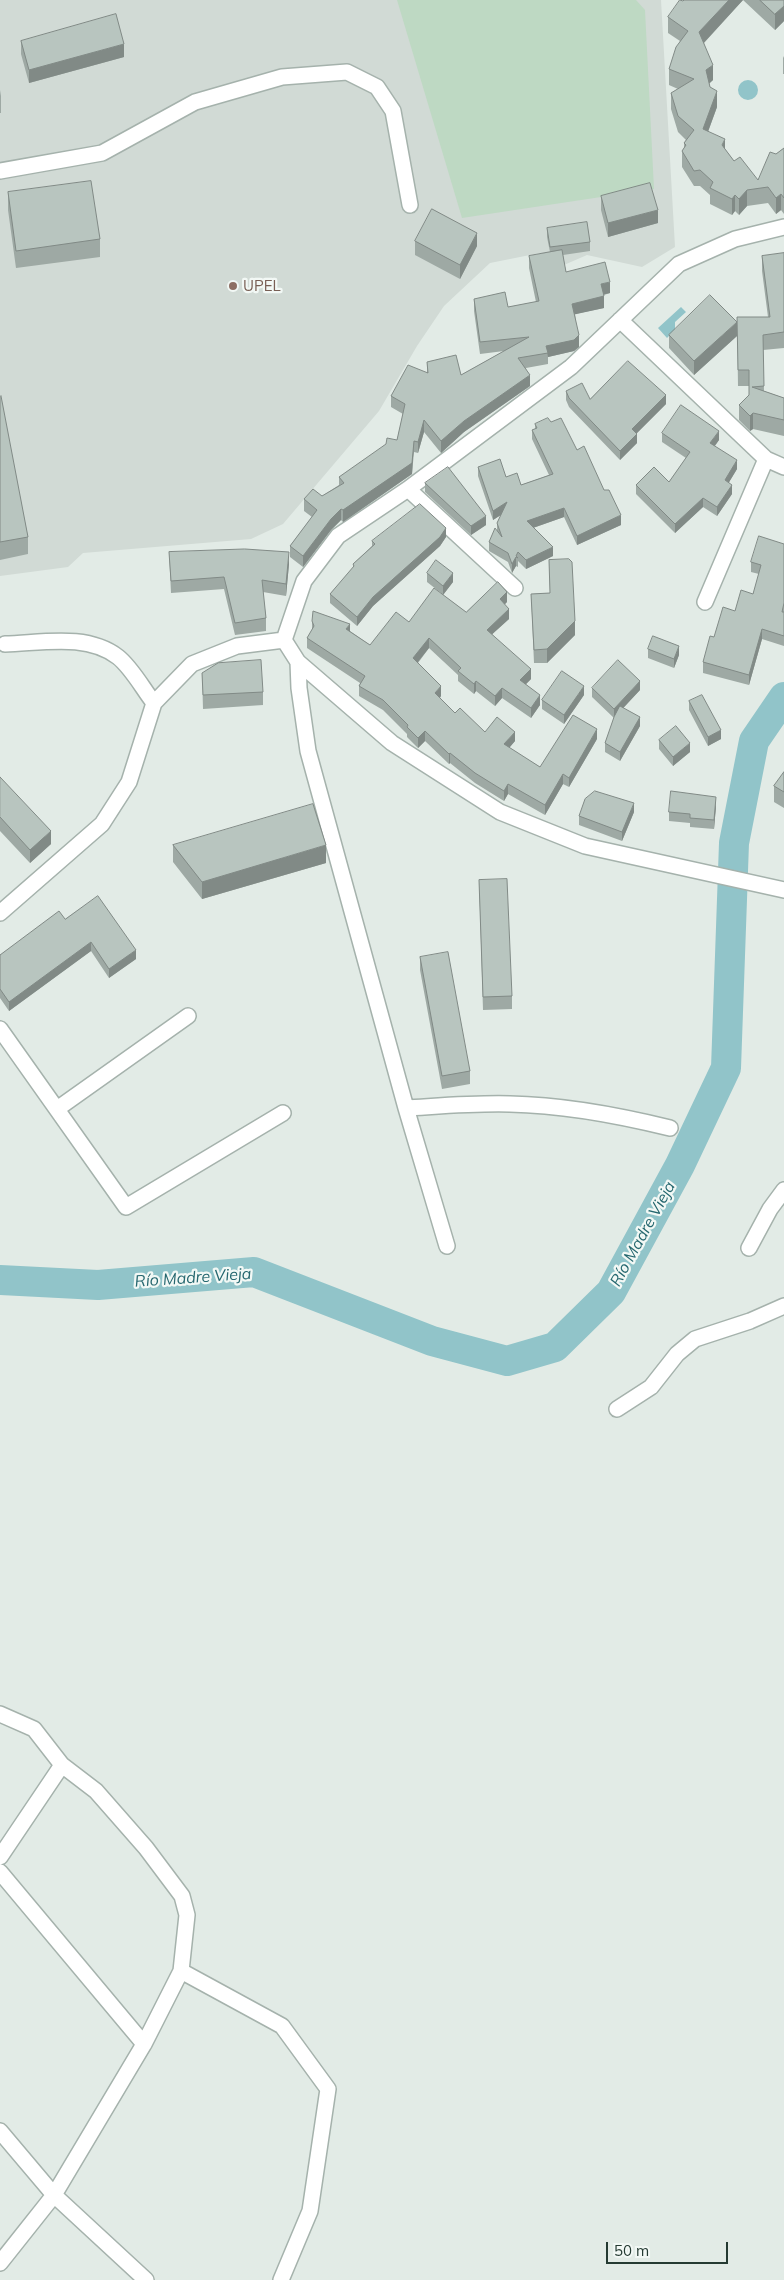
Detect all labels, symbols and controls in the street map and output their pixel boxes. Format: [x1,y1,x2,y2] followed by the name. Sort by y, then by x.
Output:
[243,277,281,295] place label: UPEL
[227,280,239,292] marker: UPEL
[606,1178,680,1290] water label: Río Madre Vieja
[134,1264,252,1292] water label: Río Madre Vieja
[609,2232,732,2264] scale bar
[614,2241,649,2260] text: 50 m

